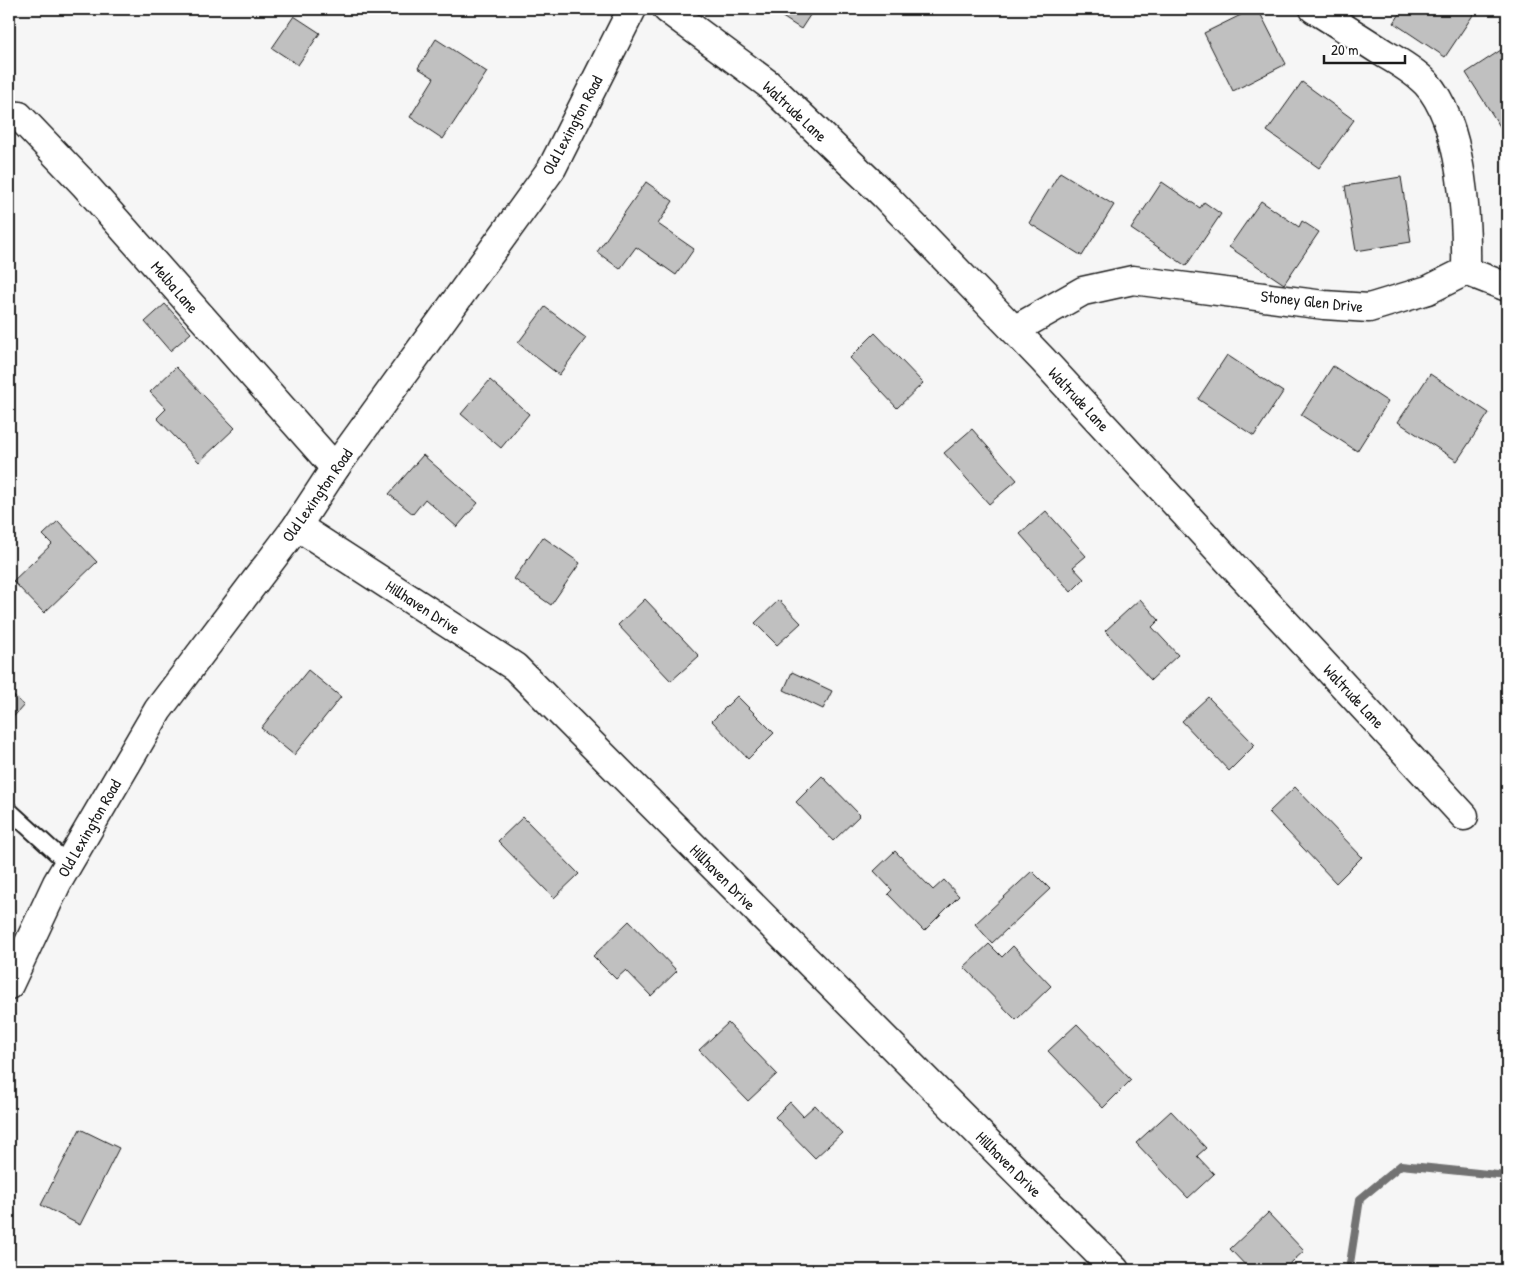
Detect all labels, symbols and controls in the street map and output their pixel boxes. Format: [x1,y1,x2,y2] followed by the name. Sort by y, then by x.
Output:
[1324,32,1405,64] scale bar
[1331,39,1358,60] text: 20 m
[537,71,607,179] street label: Old Lexington Road
[758,75,832,147] street label: Waltrude Lane
[146,256,204,318] street label: Melba Lane
[1260,285,1365,317] street label: Stoney Glen Drive
[1043,362,1115,436] street label: Waltrude Lane
[277,444,357,546] street label: Old Lexington Road
[381,575,465,640] street label: Hillhaven Drive
[1318,659,1390,733] street label: Waltrude Lane
[52,775,126,881] street label: Old Lexington Road
[685,839,761,915] street label: Hillhaven Drive
[971,1126,1047,1202] street label: Hillhaven Drive

